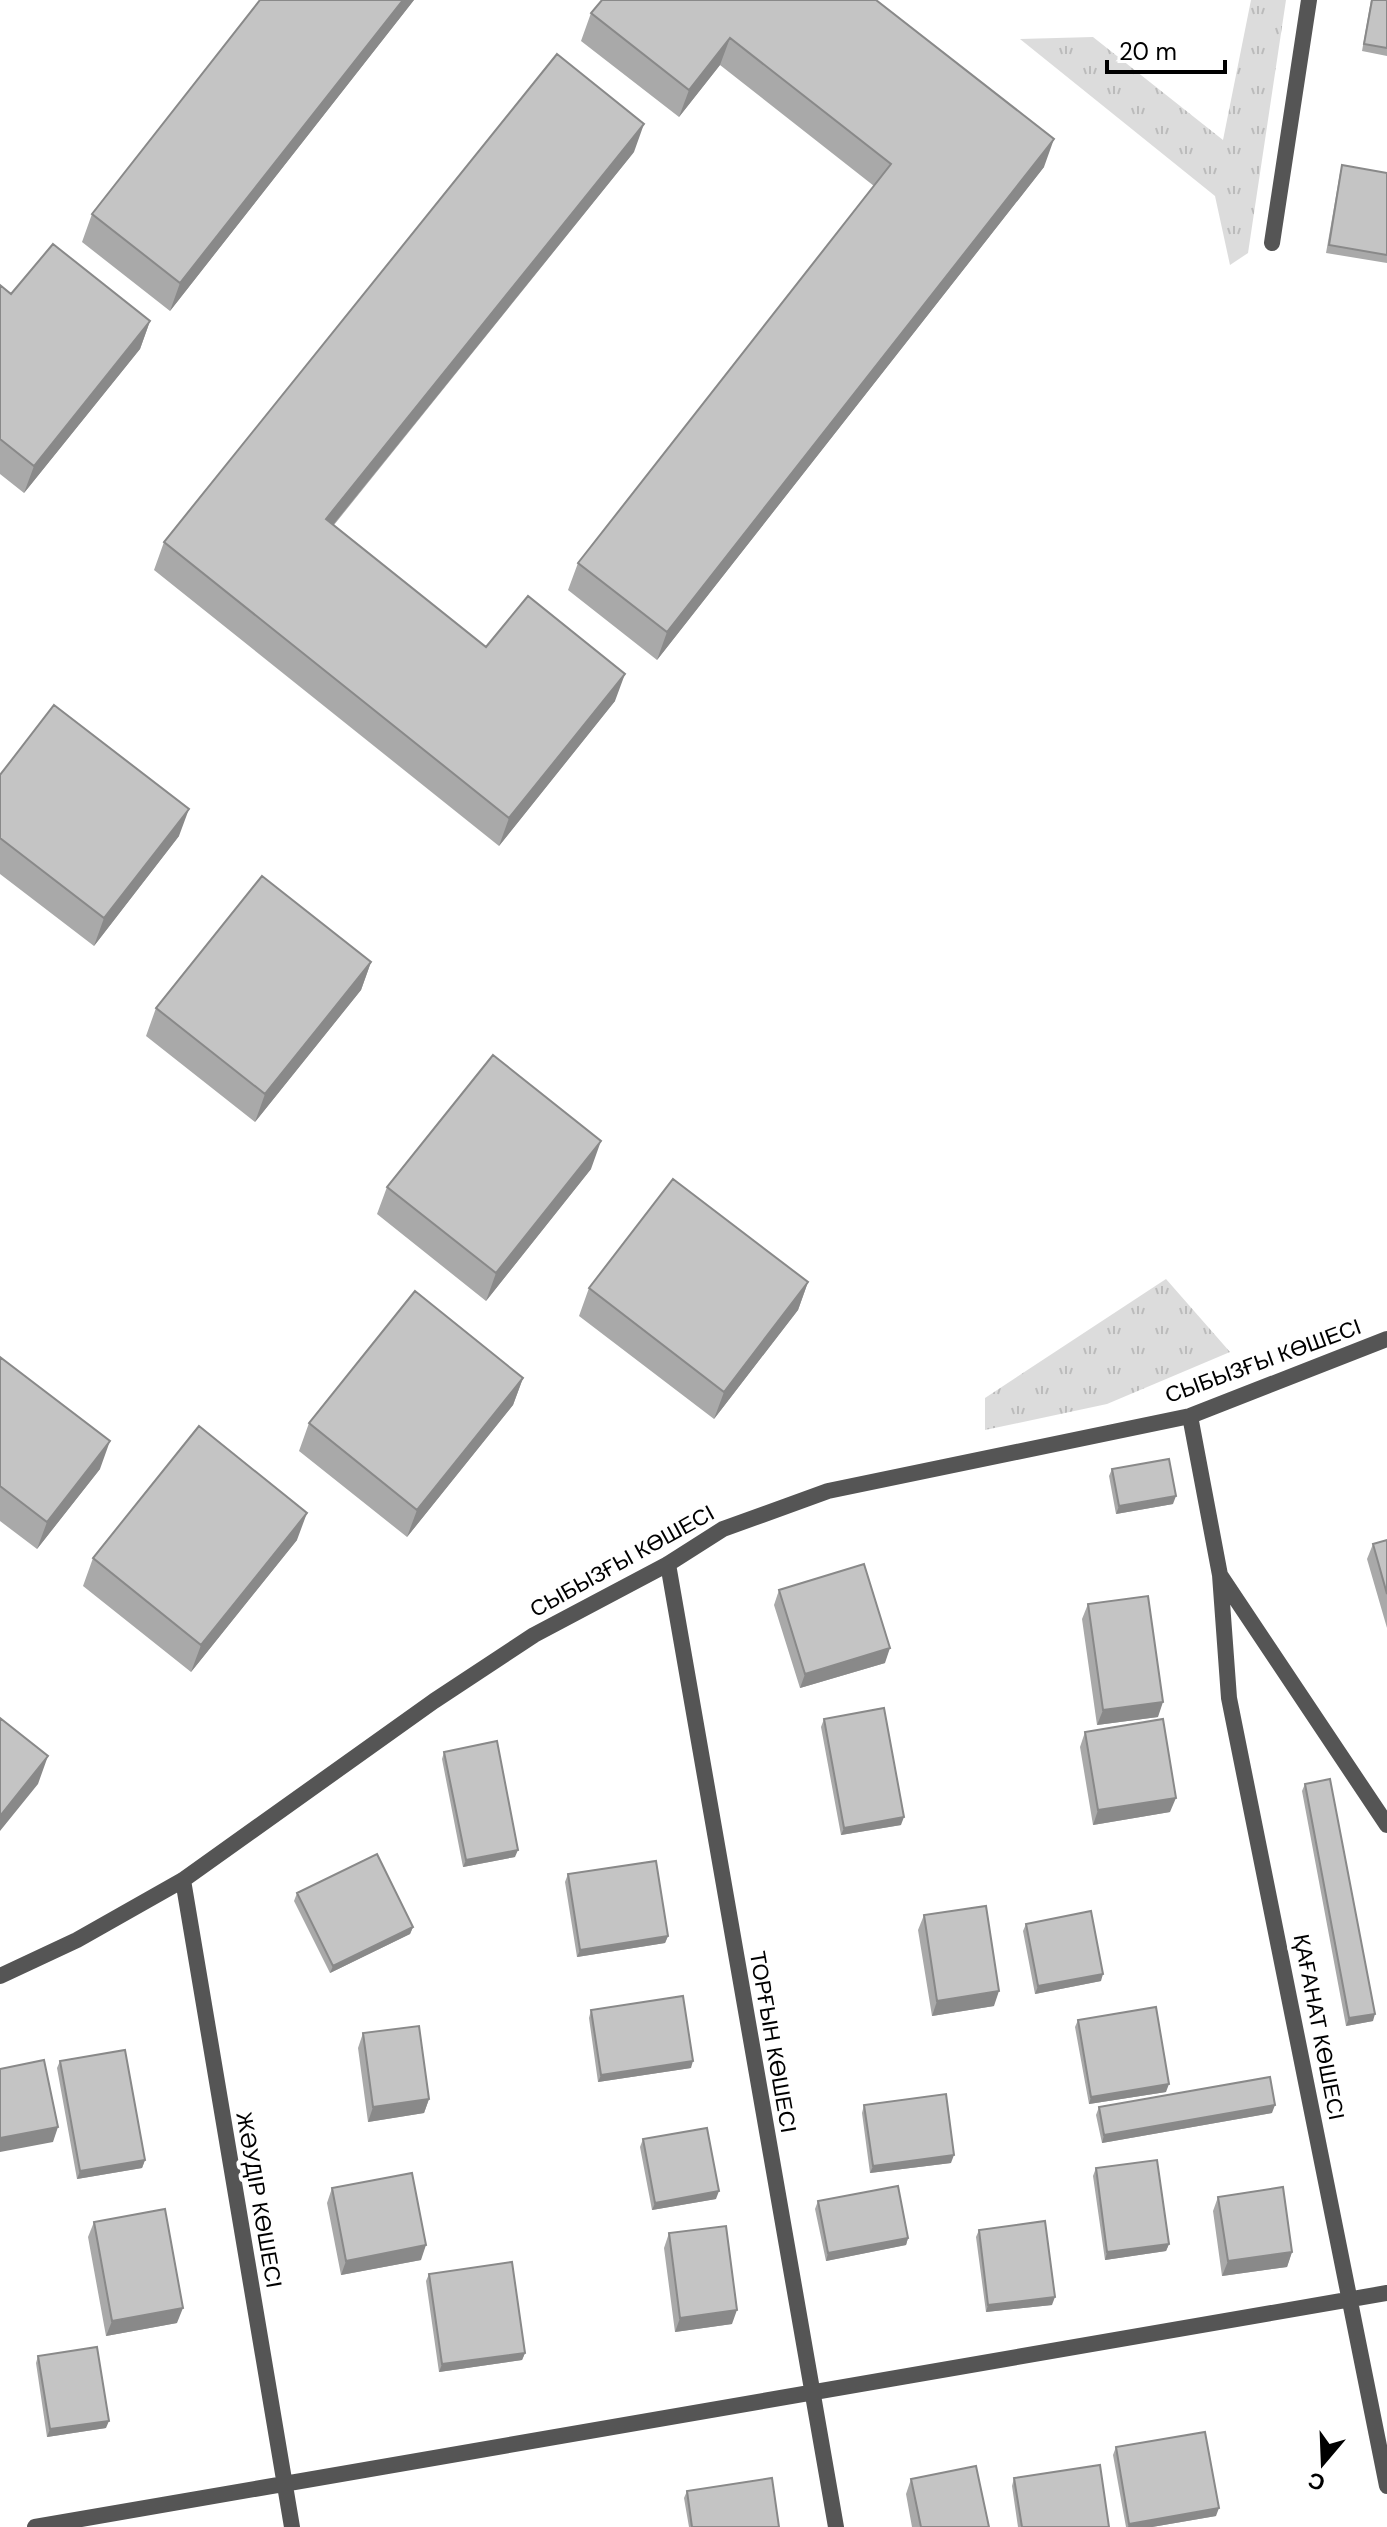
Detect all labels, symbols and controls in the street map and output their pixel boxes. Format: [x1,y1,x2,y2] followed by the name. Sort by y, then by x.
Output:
[1107,24,1225,74] scale bar
[1119,36,1177,67] text: 20 m
[1161,1312,1365,1410] street label: СЫБЫЗҒЫ КӨШЕСІ
[525,1498,719,1624] street label: СЫБЫЗҒЫ КӨШЕСІ
[1287,1931,1351,2123] street label: ҚАҒАНАТ КӨШЕСІ
[743,1949,803,2135] street label: ТОРҒЫН КӨШЕСІ
[229,2110,289,2290] street label: ЖӘУДІР КӨШЕСІ
[1283,2423,1363,2503] north arrow
[1304,2465,1329,2498] text: С

